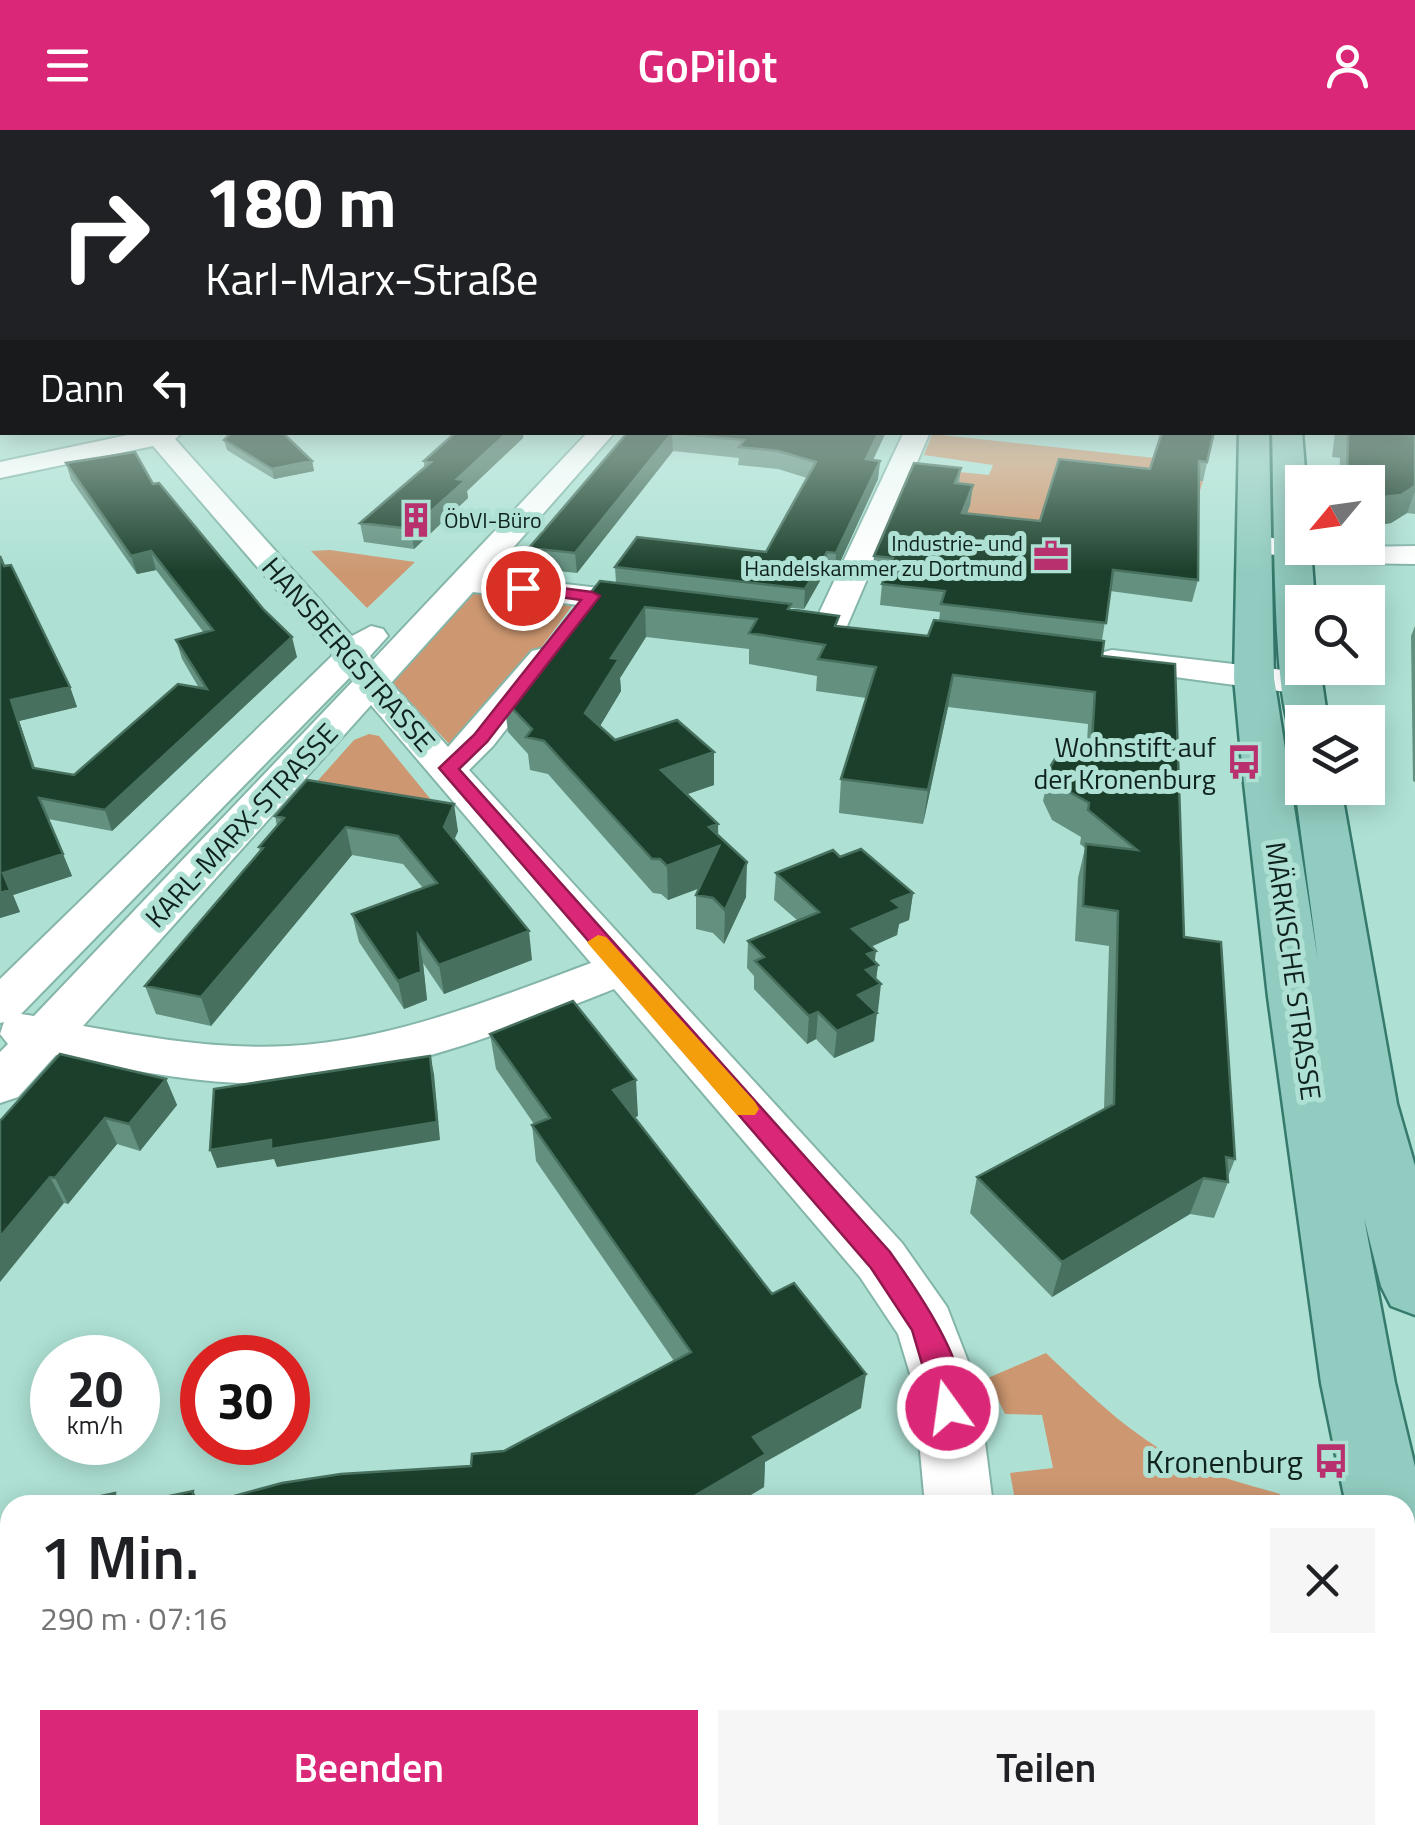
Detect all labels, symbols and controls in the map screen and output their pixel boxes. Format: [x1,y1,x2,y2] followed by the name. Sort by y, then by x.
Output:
[638,31,777,99] text: GoPilot
[40,38,95,93] icon: menu
[1320,38,1375,93] icon: person
[205,148,397,254] text: 180 m
[40,170,170,300] icon: right
[205,244,539,312] text: Karl-Marx-Straße
[40,359,124,417] text: Dann
[144,360,199,415] icon: left
[1285,465,1385,565] north arrow
[1285,465,1385,805] map controls
[397,501,435,539] building icon: ÖbVI-Büro
[444,503,542,537] place label: ÖbVI-Büro
[744,526,1023,585] place label: Industrie- und Handelskammer zu Dortmund
[1032,537,1070,575] office icon: Industrie- und Handelskammer zu Dortmund
[481,546,566,631] pin
[252,547,446,761] street label: HANSBERGSTRASSE
[496,561,551,616] icon: arrive
[1285,585,1385,685] button: search
[1285,705,1385,805] button: layers
[134,713,348,937] street label: KARL-MARX-STRASSE
[1033,725,1217,800] place label: Wohnstift auf der Kronenburg
[1225,743,1263,781] bus stop icon: Wohnstift auf der Kronenburg
[1255,839,1333,1103] street label: MÄRKISCHE STRASSE
[180,1335,310,1465] speed limit sign: 30
[67,1350,123,1426] text: 20
[896,1356,1000,1460] position arrow
[67,1406,123,1444] text: km/h
[1146,1437,1303,1485] place label: Kronenburg
[1312,1442,1350,1480] bus stop icon: Kronenburg
[40,1511,199,1602] text: 1 Min.
[1270,1528,1375,1633] button: close
[40,1594,227,1642] text: 290 m · 07:16
[40,1710,698,1825] button: Beenden
[718,1710,1375,1825] button: Teilen

